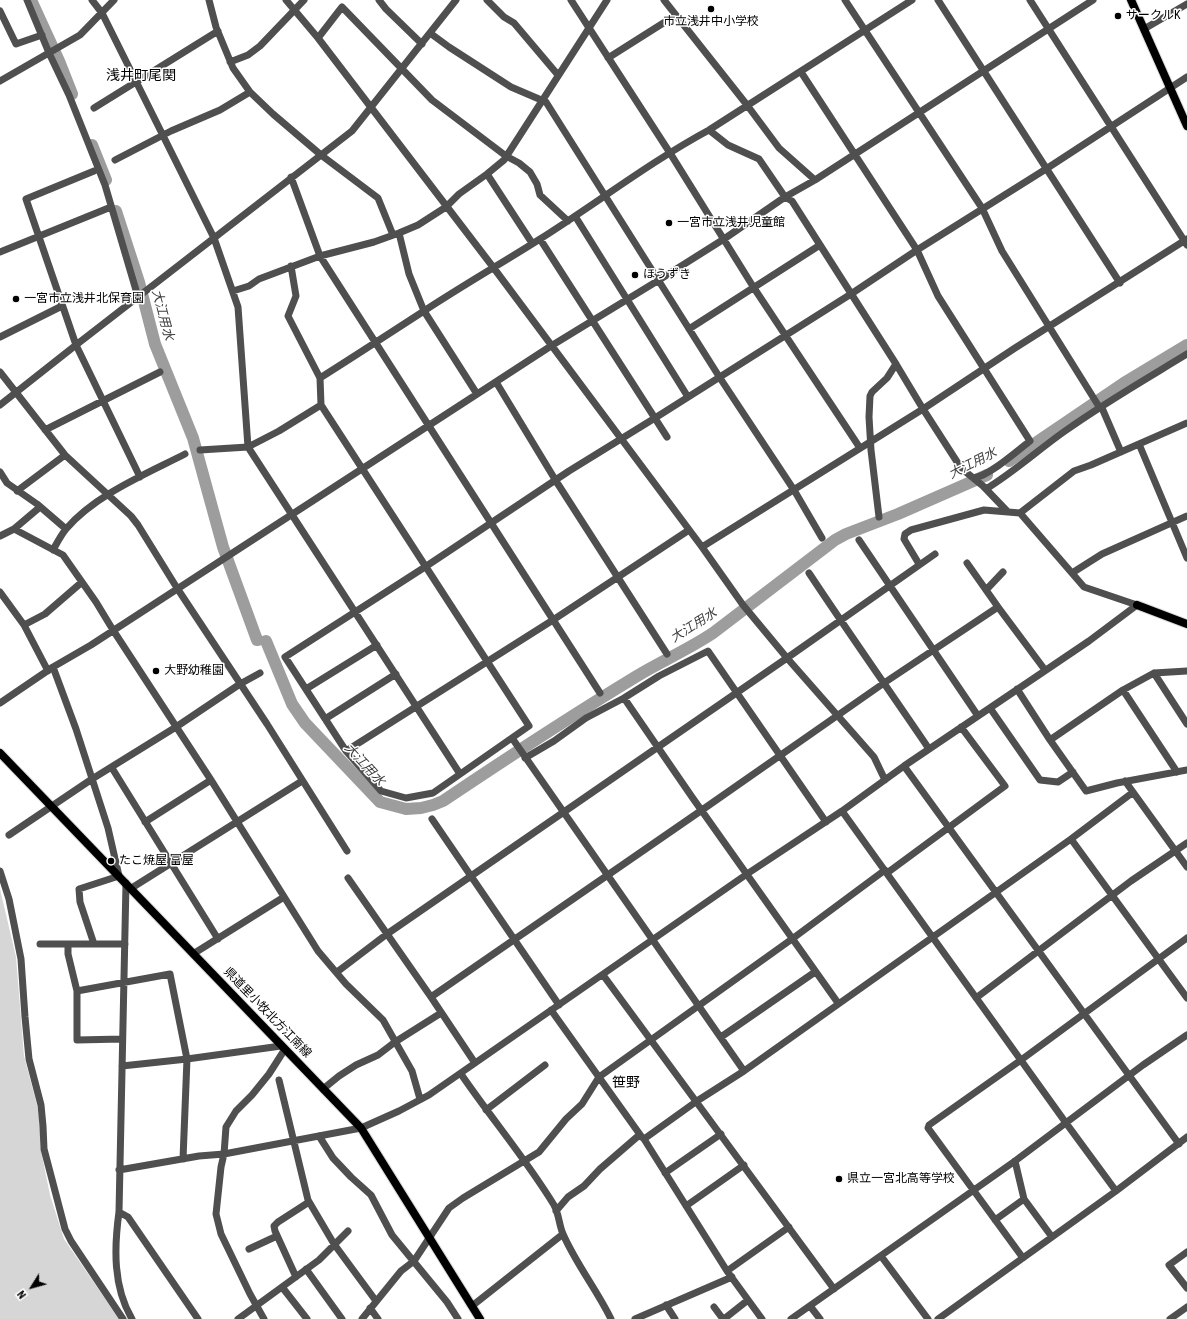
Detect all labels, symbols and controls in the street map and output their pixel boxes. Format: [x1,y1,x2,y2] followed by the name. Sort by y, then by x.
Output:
[706,4,716,14] marker: 市立浅井中小学校
[1126,9,1181,23] place label: サークルK
[1113,11,1123,21] marker: サークルK
[663,15,759,29] place label: 市立浅井中小学校
[106,68,176,84] district label: 浅井町尾関
[677,216,785,230] place label: 一宮市立浅井児童館
[664,218,674,228] marker: 一宮市立浅井児童館
[643,268,691,282] place label: ほうずき
[630,270,640,280] marker: ほうずき
[148,288,176,342] water label: 大江用水
[24,292,144,306] place label: 一宮市立浅井北保育園
[11,294,21,304] marker: 一宮市立浅井北保育園
[946,445,1000,483] water label: 大江用水
[668,606,720,646] water label: 大江用水
[164,664,224,678] place label: 大野幼稚園
[151,666,161,676] marker: 大野幼稚園
[341,741,387,789] water label: 大江用水
[119,854,194,868] place label: たこ焼屋 富屋
[106,856,116,866] marker: たこ焼屋 富屋
[220,965,314,1061] street label: 県道里小牧北方江南線
[612,1075,640,1091] district label: 笹野
[847,1172,955,1186] place label: 県立一宮北高等学校
[834,1174,844,1184] marker: 県立一宮北高等学校
[12,1267,52,1307] north arrow
[15,1288,29,1301] text: N

